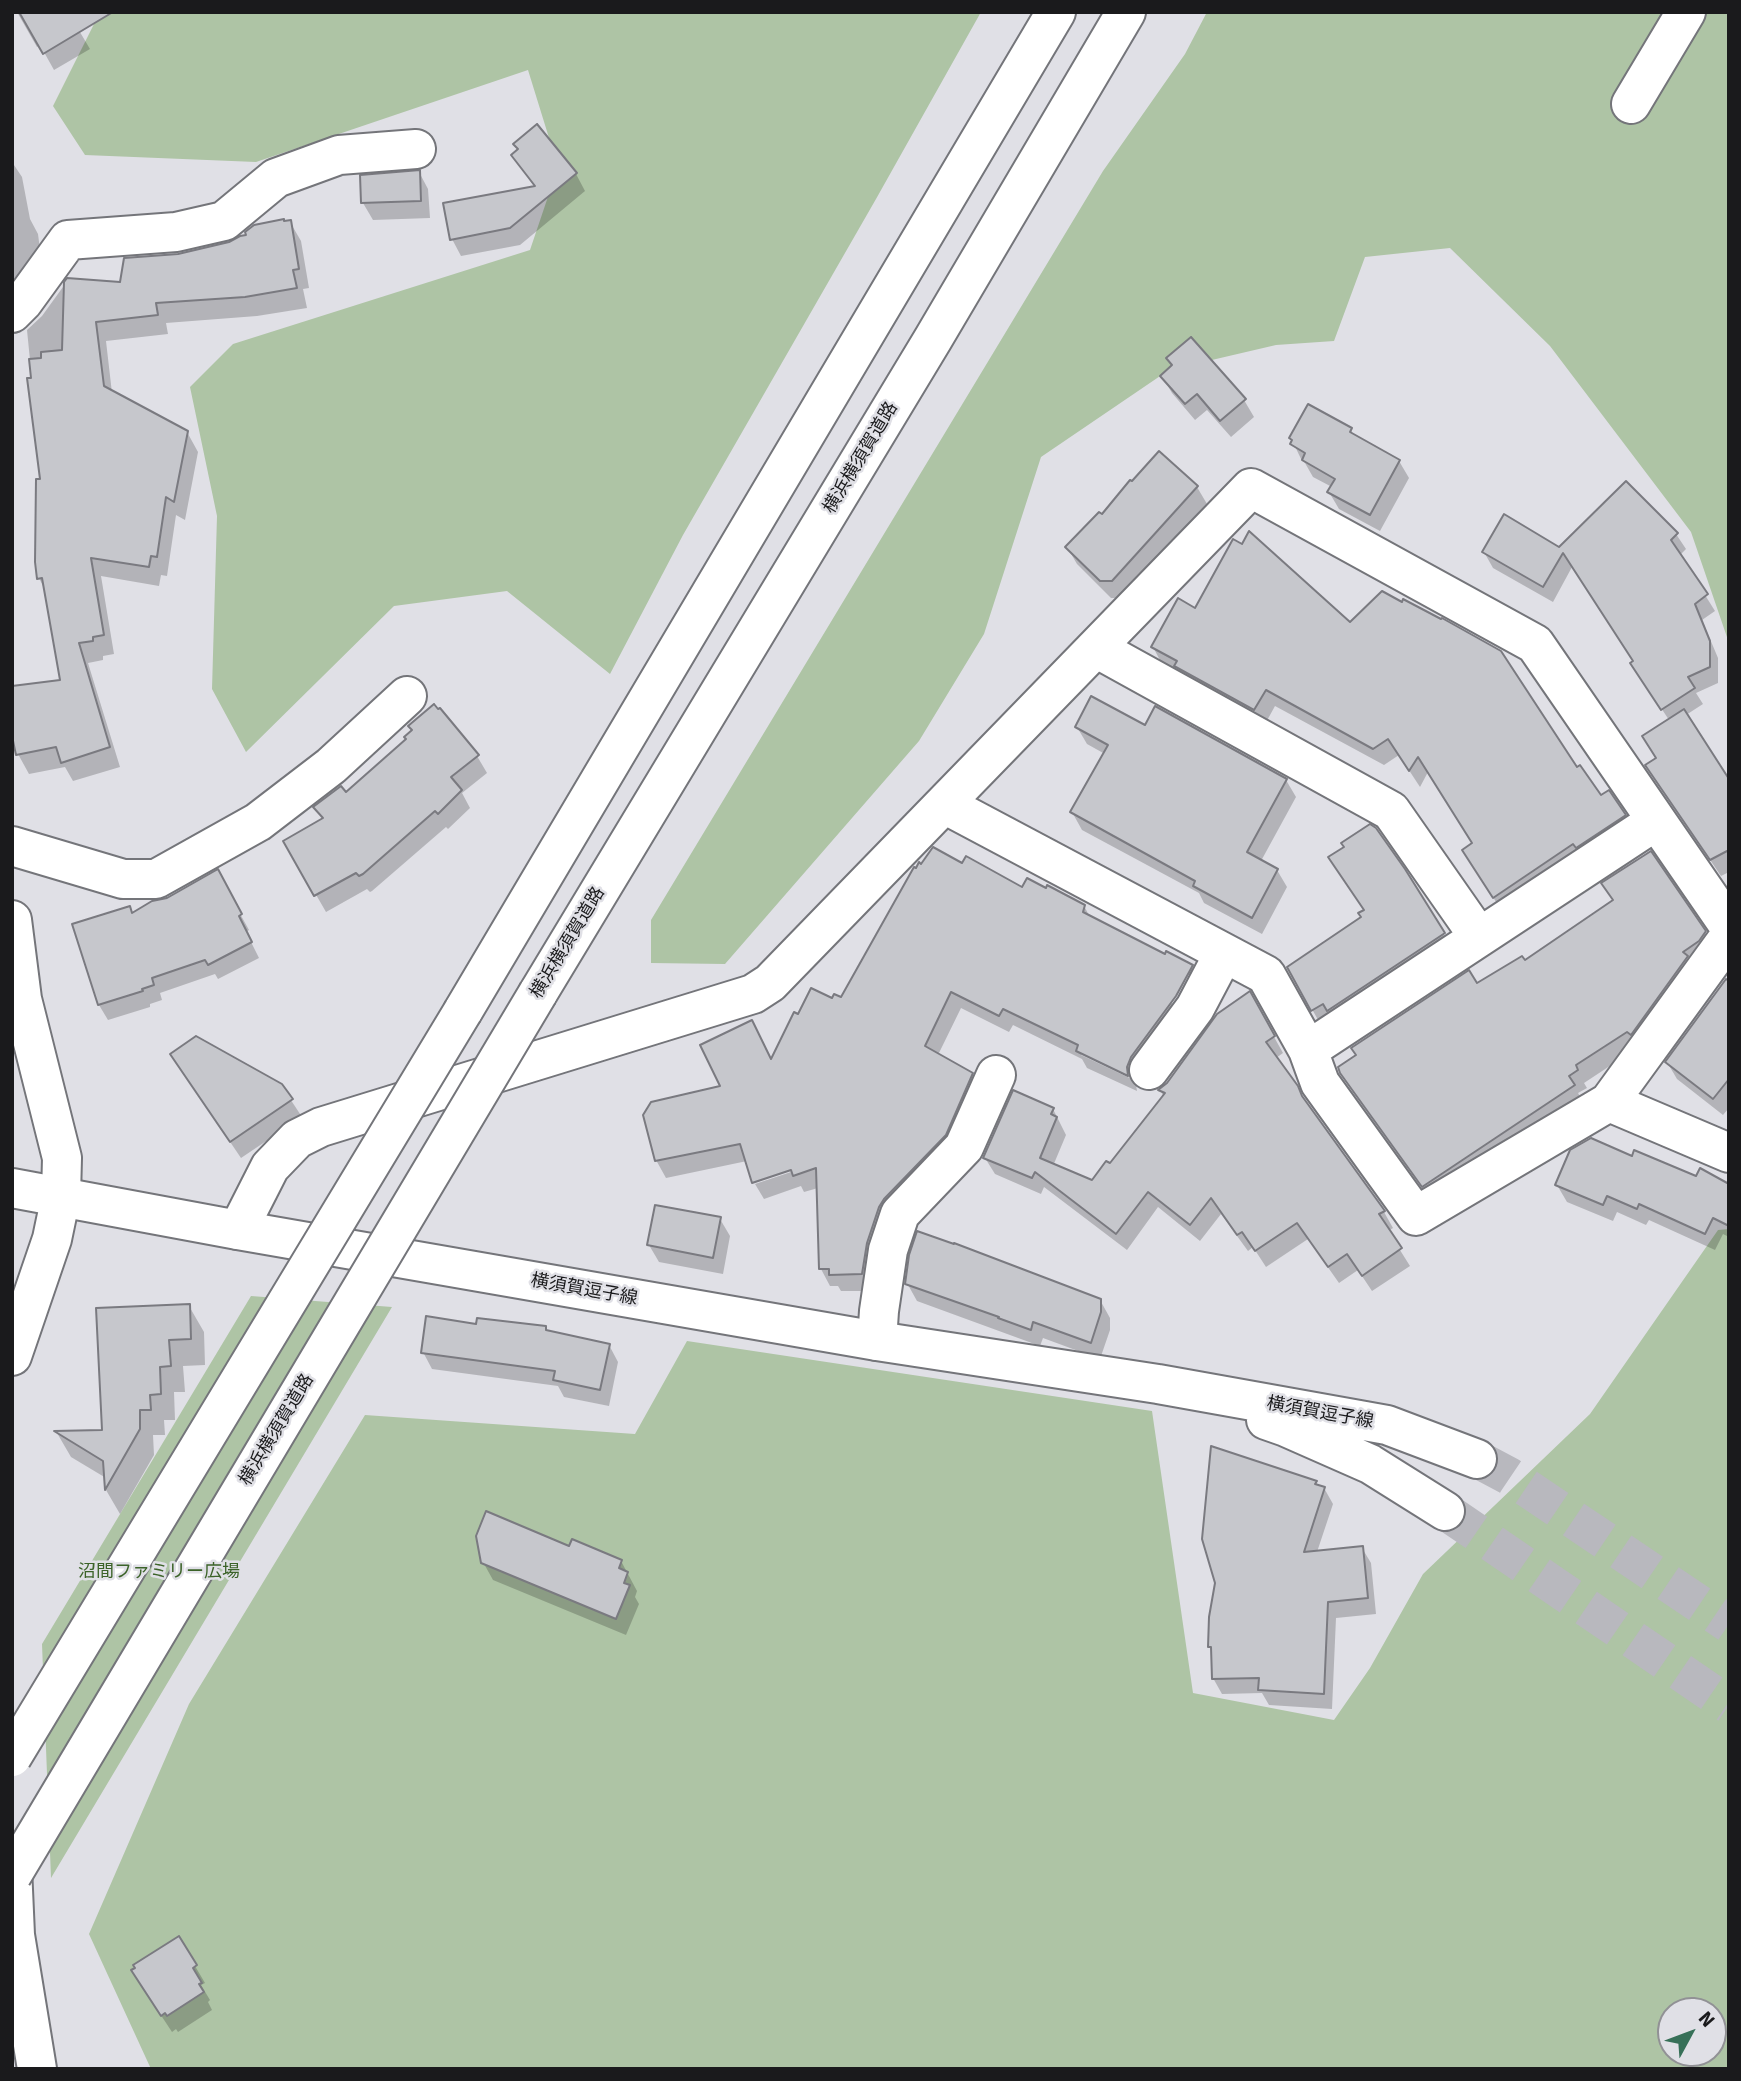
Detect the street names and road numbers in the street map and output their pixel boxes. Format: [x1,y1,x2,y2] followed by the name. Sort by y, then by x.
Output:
[819,398,903,518] street label: 横浜横須賀道路
[526,883,610,1003] street label: 横浜横須賀道路
[529,1270,639,1310] street label: 横須賀逗子線
[235,1370,319,1490] street label: 横浜横須賀道路
[1265,1393,1375,1433] street label: 横須賀逗子線

